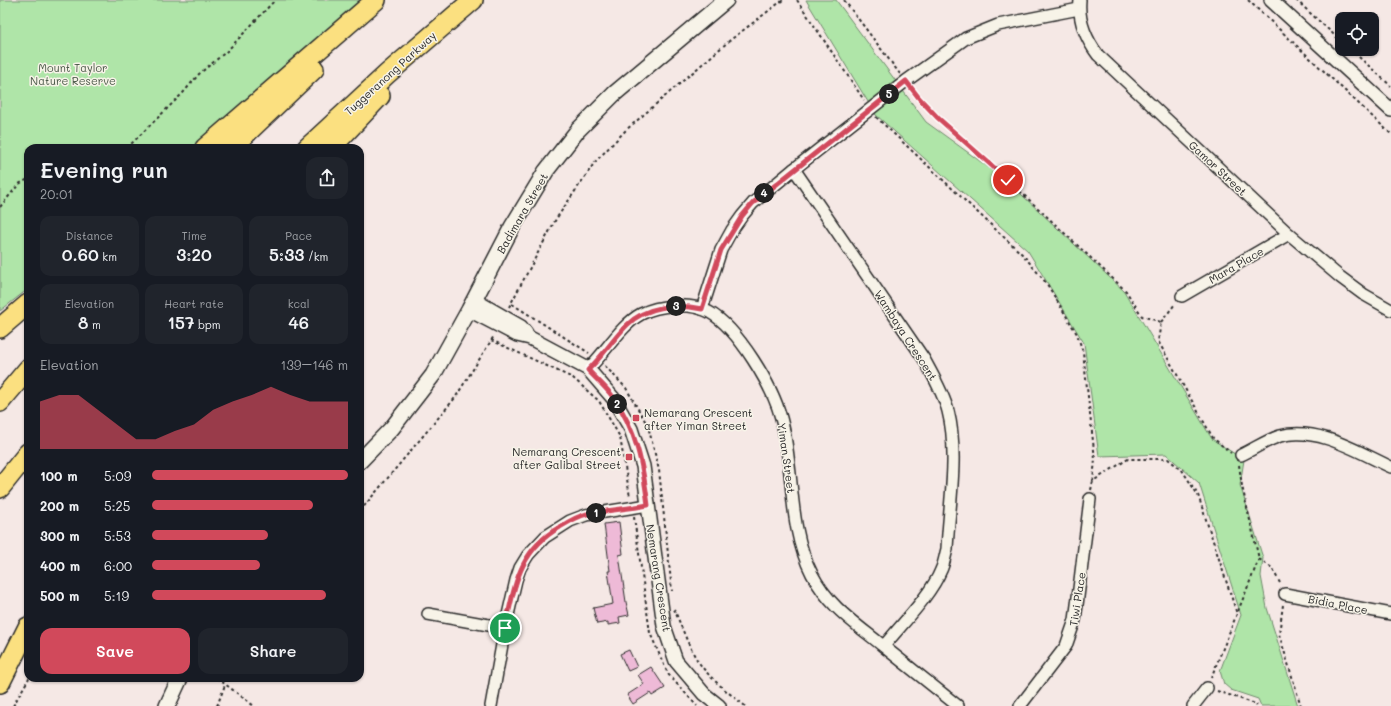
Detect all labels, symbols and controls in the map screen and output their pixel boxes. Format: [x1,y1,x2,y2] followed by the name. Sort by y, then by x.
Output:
[1335,12,1379,56] map controls
[1335,12,1379,56] button: locate
[341,28,439,118] street label: Tuggeranong Parkway
[30,60,116,88] park label: Mount Taylor Nature Reserve
[879,84,899,104] pin: 5
[886,86,892,101] text: 5
[1186,137,1250,199] street label: Gamor Street
[40,155,168,184] text: Evening run
[306,157,348,199] button: share
[991,163,1025,197] pin
[997,169,1019,191] icon: check
[493,170,551,256] street label: Badimara Street
[754,183,774,203] pin: 4
[40,185,73,202] text: 20:01
[761,185,767,200] text: 4
[66,228,113,243] text: Distance
[181,228,207,243] text: Time
[285,228,312,243] text: Pace
[62,243,99,265] text: 0.60
[176,243,212,265] text: 3:20
[269,243,304,265] text: 5:33
[1206,243,1266,287] street label: Mara Place
[99,249,117,264] text: km
[304,249,328,264] text: /km
[871,287,941,383] street label: Wambaya Crescent
[65,296,114,311] text: Elevation
[164,296,224,311] text: Heart rate
[288,296,310,311] text: kcal
[666,296,686,316] pin: 3
[673,298,679,313] text: 3
[78,311,88,333] text: 8
[167,311,194,333] text: 157
[288,311,309,333] text: 46
[88,317,101,332] text: m
[194,317,221,332] text: bpm
[40,356,98,373] text: Elevation
[280,356,348,373] text: 139–146 m
[607,394,627,414] pin: 2
[614,396,620,411] text: 2
[644,405,753,433] place label: Nemarang Crescent after Yiman Street
[631,413,641,423] marker: Nemarang Crescent after Yiman Street
[775,422,799,494] street label: Yiman Street
[512,444,621,472] place label: Nemarang Crescent after Galibal Street
[624,452,634,462] marker: Nemarang Crescent after Galibal Street
[40,467,77,484] text: 100 m
[104,467,131,484] text: 5:09
[40,497,79,514] text: 200 m
[104,497,130,514] text: 5:25
[586,503,606,523] pin: 1
[594,505,598,520] text: 1
[643,523,675,633] street label: Nemarang Crescent
[40,527,80,544] text: 300 m
[104,527,131,544] text: 5:53
[40,557,80,574] text: 400 m
[104,557,132,574] text: 6:00
[1065,571,1089,627] street label: Tiwi Place
[40,587,79,604] text: 500 m
[104,587,129,604] text: 5:19
[1307,591,1369,617] street label: Bidia Place
[488,611,522,645] pin
[494,617,516,639] icon: arrive
[40,628,190,674] button: Save
[198,628,348,674] button: Share

